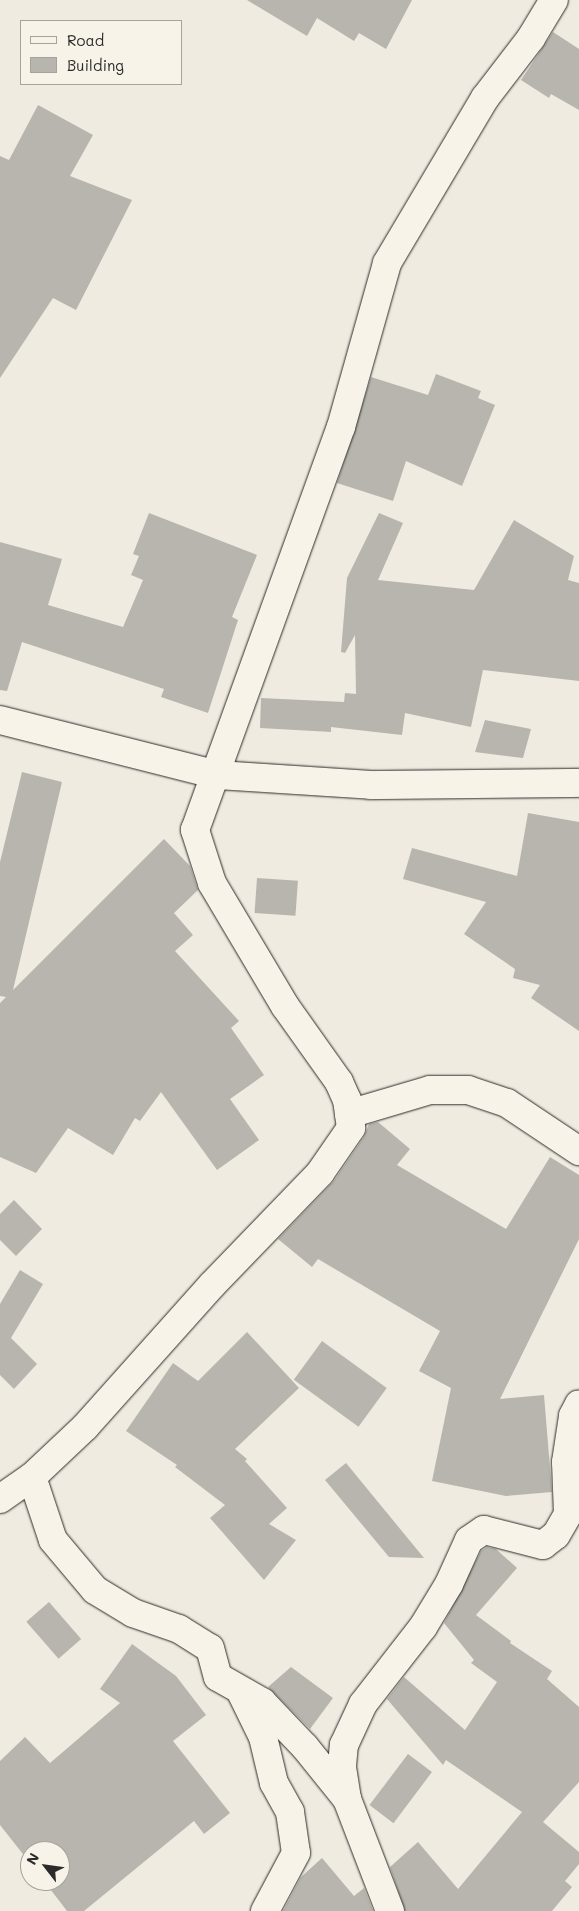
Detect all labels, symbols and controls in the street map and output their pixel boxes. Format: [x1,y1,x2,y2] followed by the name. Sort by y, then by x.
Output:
[20,20,182,85] legend
[67,30,104,50] text: Road
[67,55,124,75] text: Building
[20,1841,70,1891] north arrow
[22,1849,43,1868] text: N

